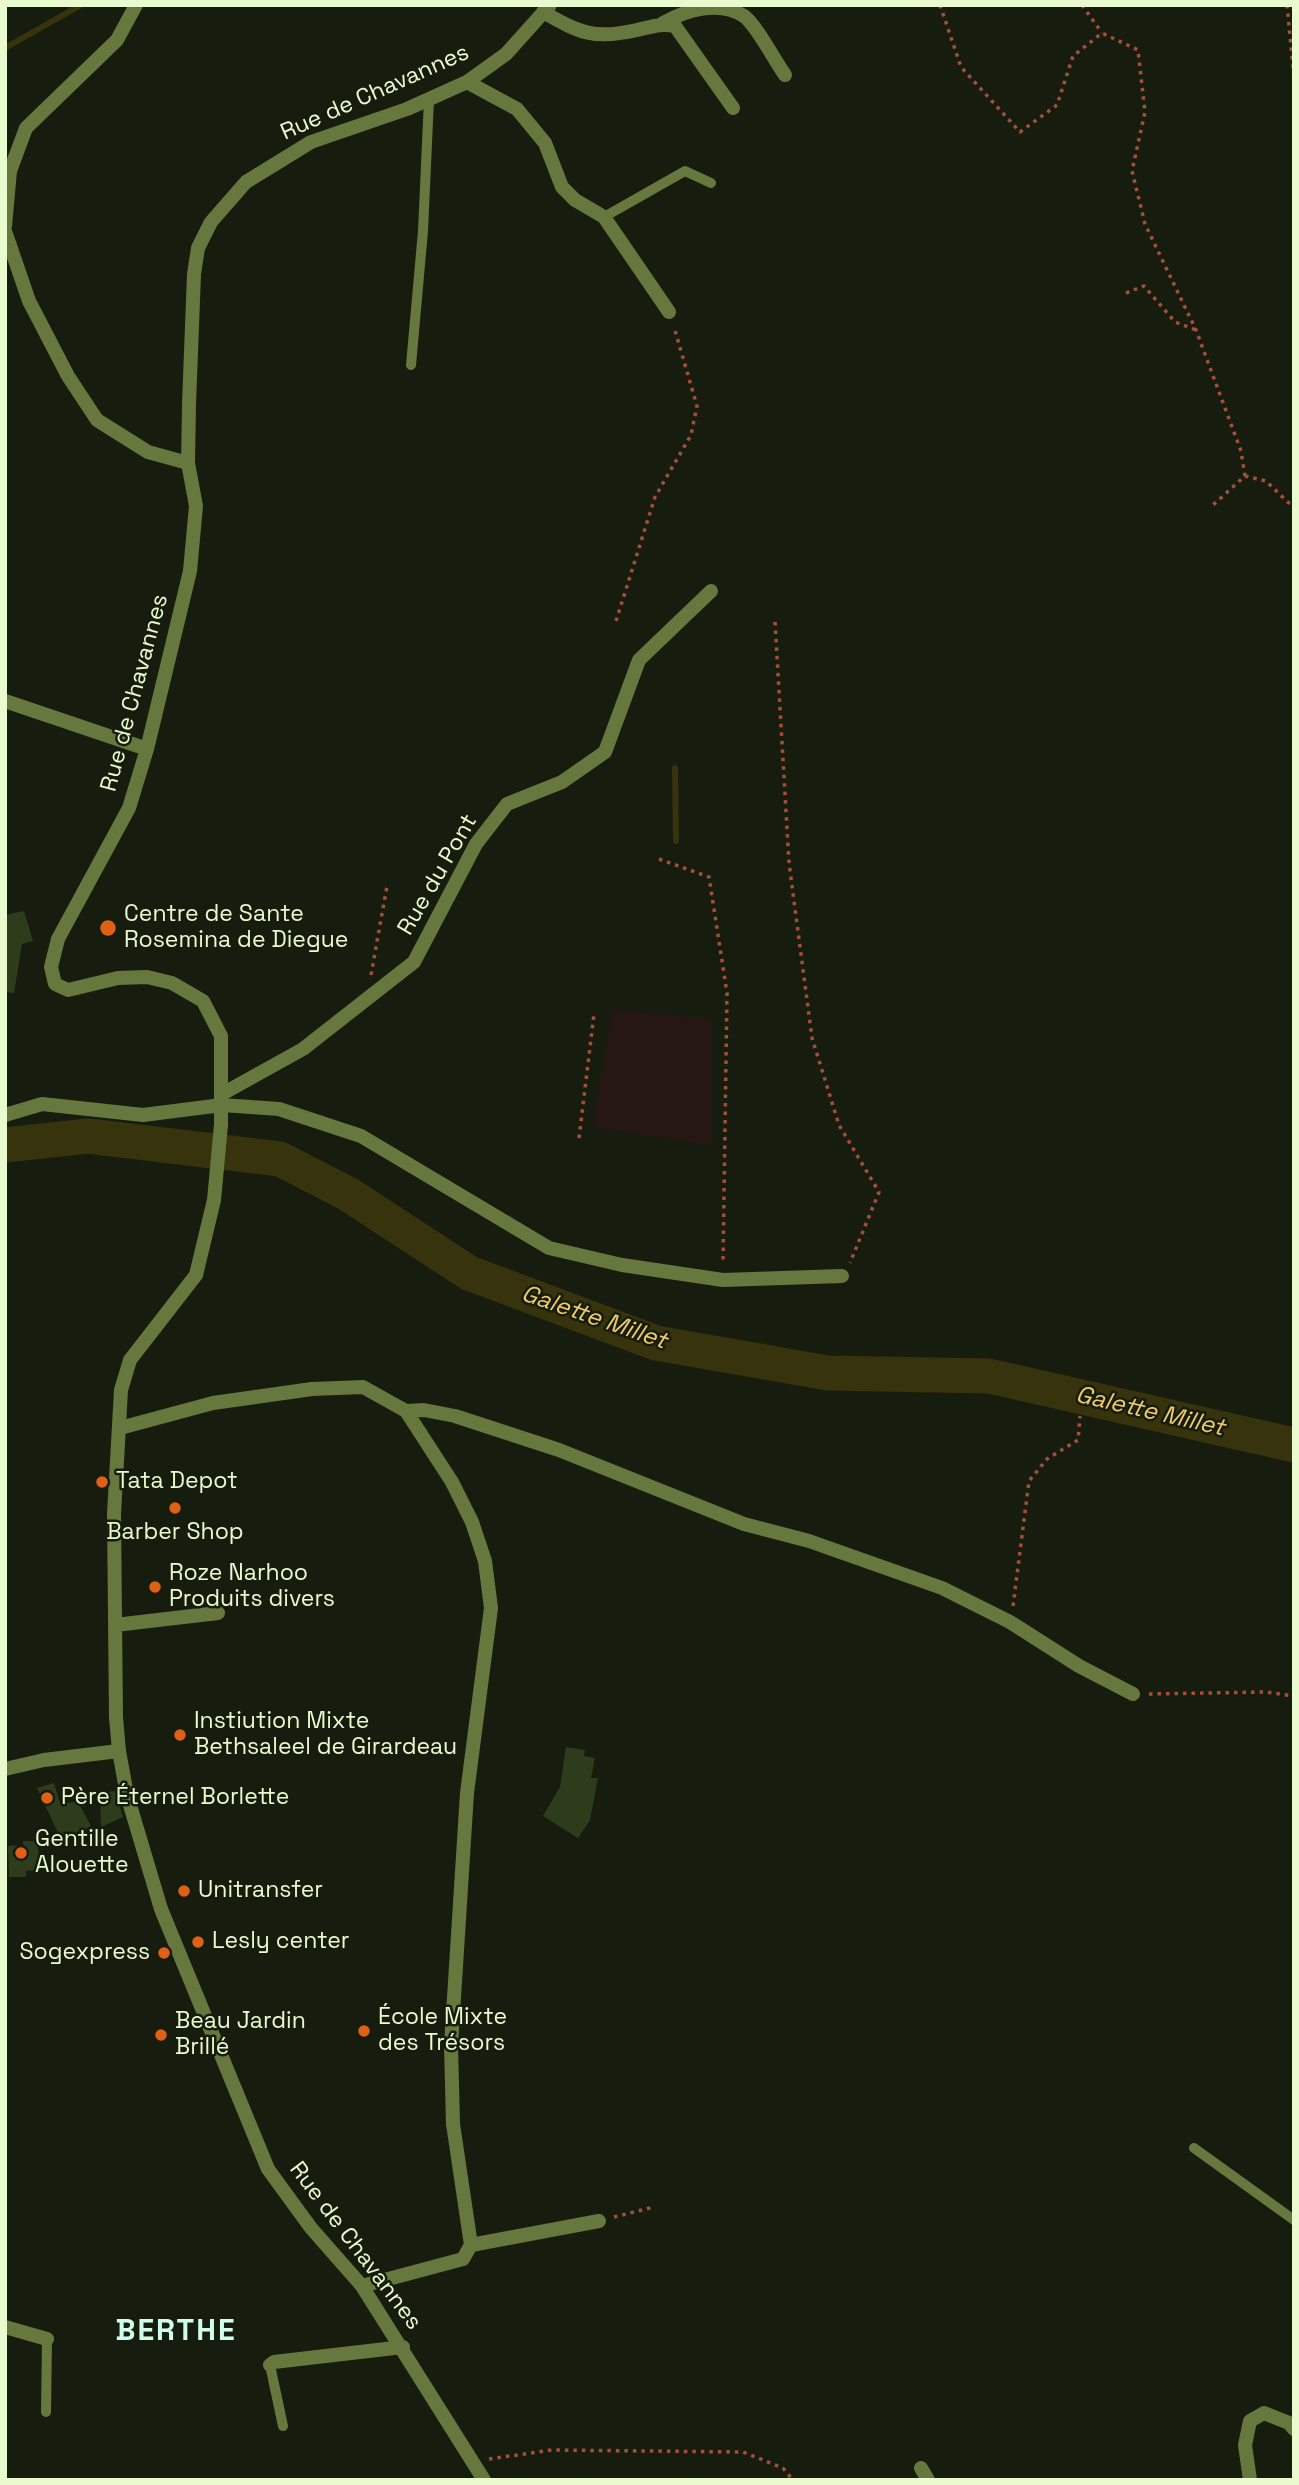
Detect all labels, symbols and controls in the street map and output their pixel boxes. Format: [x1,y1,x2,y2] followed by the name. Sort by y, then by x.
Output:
[277,39,473,147] street label: Rue de Chavannes
[95,591,175,795] street label: Rue de Chavannes
[392,810,484,940] street label: Rue du Pont
[124,901,348,955] place label: Centre de Sante Rosemina de Diegue
[98,918,118,938] marker: Centre de Sante Rosemina de Diegue
[517,1280,671,1356] water label: Galette Millet
[1073,1381,1227,1443] water label: Galette Millet
[116,1468,238,1496] place label: Tata Depot
[94,1474,110,1490] marker: Tata Depot
[167,1500,183,1516] marker: Barber Shop
[106,1519,244,1547] place label: Barber Shop
[169,1560,335,1614] place label: Roze Narhoo Produits divers
[147,1579,163,1595] marker: Roze Narhoo Produits divers
[194,1708,457,1762] place label: Instiution Mixte Bethsaleel de Girardeau
[172,1727,188,1743] marker: Instiution Mixte Bethsaleel de Girardeau
[61,1784,289,1812] place label: Père Éternel Borlette
[39,1790,55,1806] marker: Père Éternel Borlette
[35,1826,129,1880] place label: Gentille Alouette
[13,1845,29,1861] marker: Gentille Alouette
[198,1877,323,1905] place label: Unitransfer
[176,1883,192,1899] marker: Unitransfer
[212,1928,349,1956] place label: Lesly center
[190,1934,206,1950] marker: Lesly center
[19,1939,150,1967] place label: Sogexpress
[156,1945,172,1961] marker: Sogexpress
[378,2004,507,2058] place label: École Mixte des Trésors
[175,2008,306,2062] place label: Beau Jardin Brillé
[356,2023,372,2039] marker: École Mixte des Trésors
[153,2027,169,2043] marker: Beau Jardin Brillé
[283,2157,427,2335] street label: Rue de Chavannes
[116,2314,236,2350] district label: BERTHE

